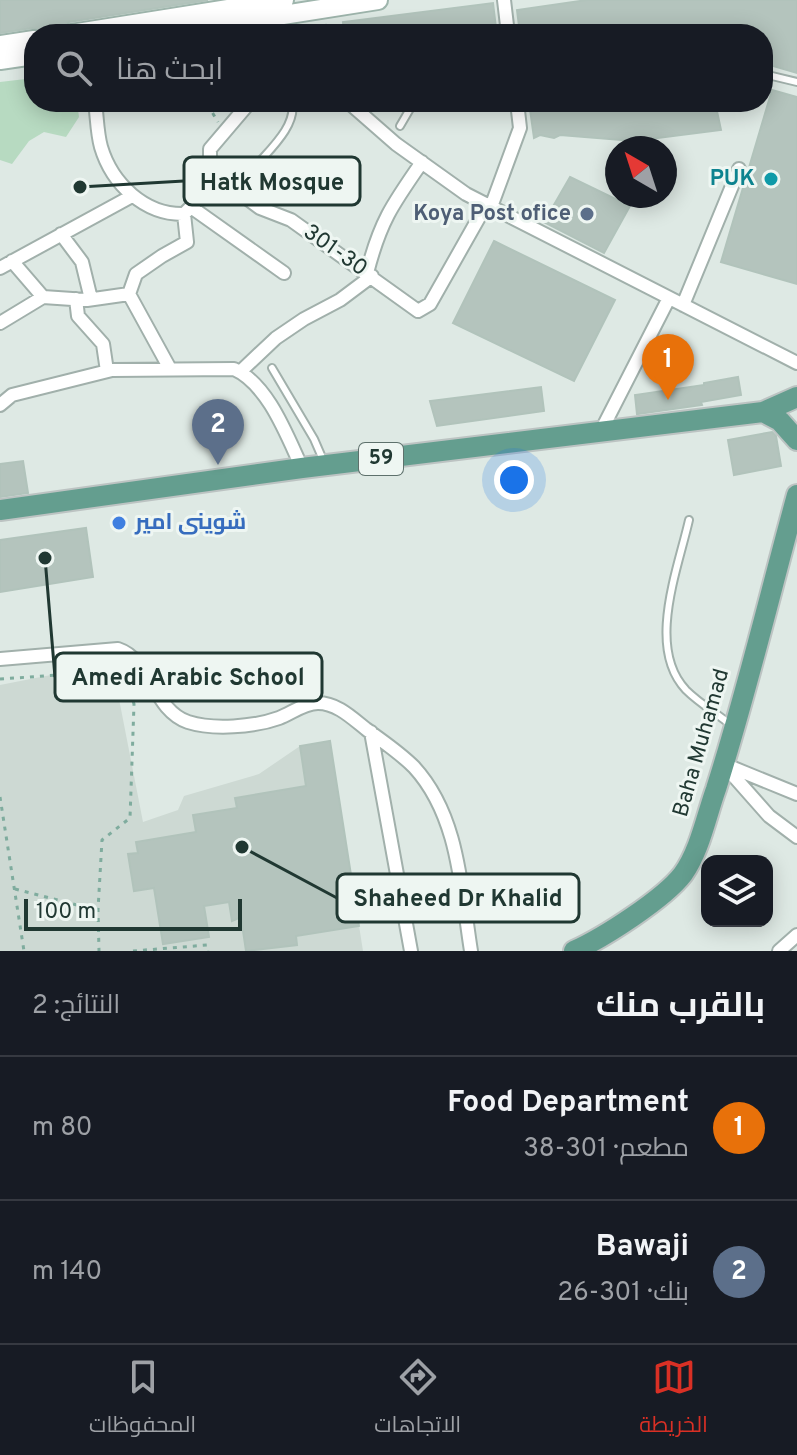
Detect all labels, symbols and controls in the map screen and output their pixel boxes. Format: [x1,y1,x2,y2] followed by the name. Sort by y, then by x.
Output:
[24,24,773,112] search box
[52,46,96,90] icon: search
[116,53,223,90] text: ابحث هنا
[605,136,677,208] north arrow
[184,157,360,205] callout: Hatk Mosque
[710,166,755,193] place label: PUK
[200,169,344,199] text: Hatk Mosque
[762,170,780,188] marker: PUK
[413,201,571,228] place label: Koya Post ofice
[578,205,596,223] marker: Koya Post ofice
[298,219,372,283] street label: 301-30
[642,334,694,400] pin: 1
[192,399,244,465] pin: 2
[359,443,403,475] road number: 59
[494,460,534,500] your location
[134,510,246,537] place label: شوينى امير
[110,514,128,532] marker: شوينى امير
[55,653,322,701] callout: Amedi Arabic School
[71,664,305,694] text: Amedi Arabic School
[668,666,736,820] street label: Baha Muhamad
[701,855,773,927] map controls
[701,855,773,927] button: layers
[337,874,579,922] callout: Shaheed Dr Khalid
[353,885,563,915] text: Shaheed Dr Khalid
[24,895,242,931] scale bar
[36,899,96,926] text: 100 m
[596,986,765,1029] text: بالقرب منك
[32,990,120,1023] text: النتائج: 2
[447,1085,689,1122] text: Food Department
[32,1112,92,1145] text: 80 m
[734,1112,744,1145] text: 1
[523,1133,689,1166] text: مطعم · 301-38
[596,1229,689,1266] text: Bawaji
[32,1256,102,1289] text: 140 m
[731,1256,747,1289] text: 2
[557,1277,689,1310] text: بنك · 301-26
[89,1355,196,1445] tab: المحفوظات
[374,1355,461,1445] tab: الاتجاهات
[639,1355,708,1445] tab: الخريطة

